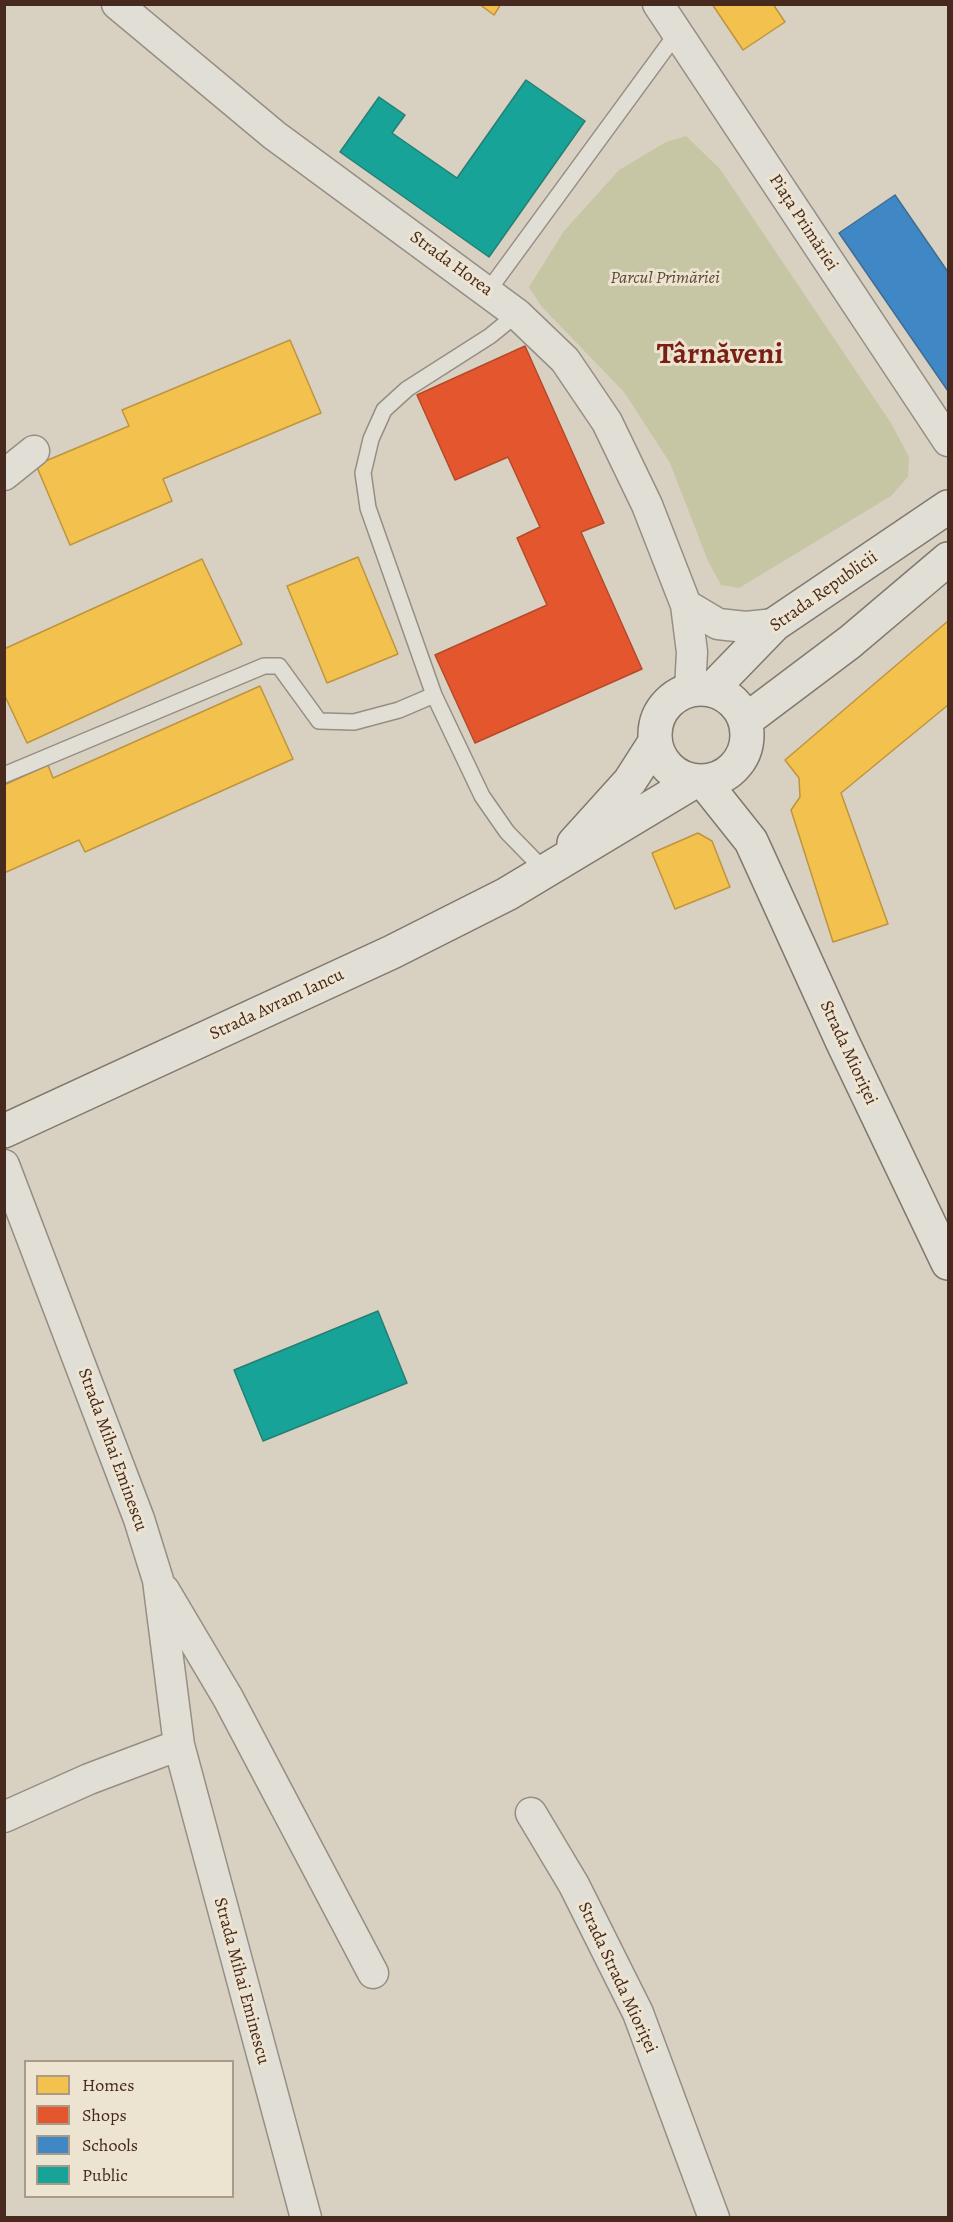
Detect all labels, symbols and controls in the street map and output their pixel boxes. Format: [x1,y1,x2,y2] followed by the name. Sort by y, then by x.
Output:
[764,170,842,276] street label: Piața Primăriei
[405,227,497,301] street label: Strada Horea
[610,268,720,290] park label: Parcul Primăriei
[657,338,783,374] district label: Târnăveni
[766,547,882,637] street label: Strada Republicii
[206,964,348,1046] street label: Strada Avram Iancu
[814,998,882,1108] street label: Strada Mioriței
[72,1366,152,1534] street label: Strada Mihai Eminescu
[208,1895,274,2067] street label: Strada Mihai Eminescu
[572,1899,662,2057] street label: Strada Strada Mioriței
[24,2060,234,2198] legend
[82,2073,134,2097] text: Homes
[82,2103,127,2127] text: Shops
[82,2133,138,2157] text: Schools
[82,2163,128,2187] text: Public

